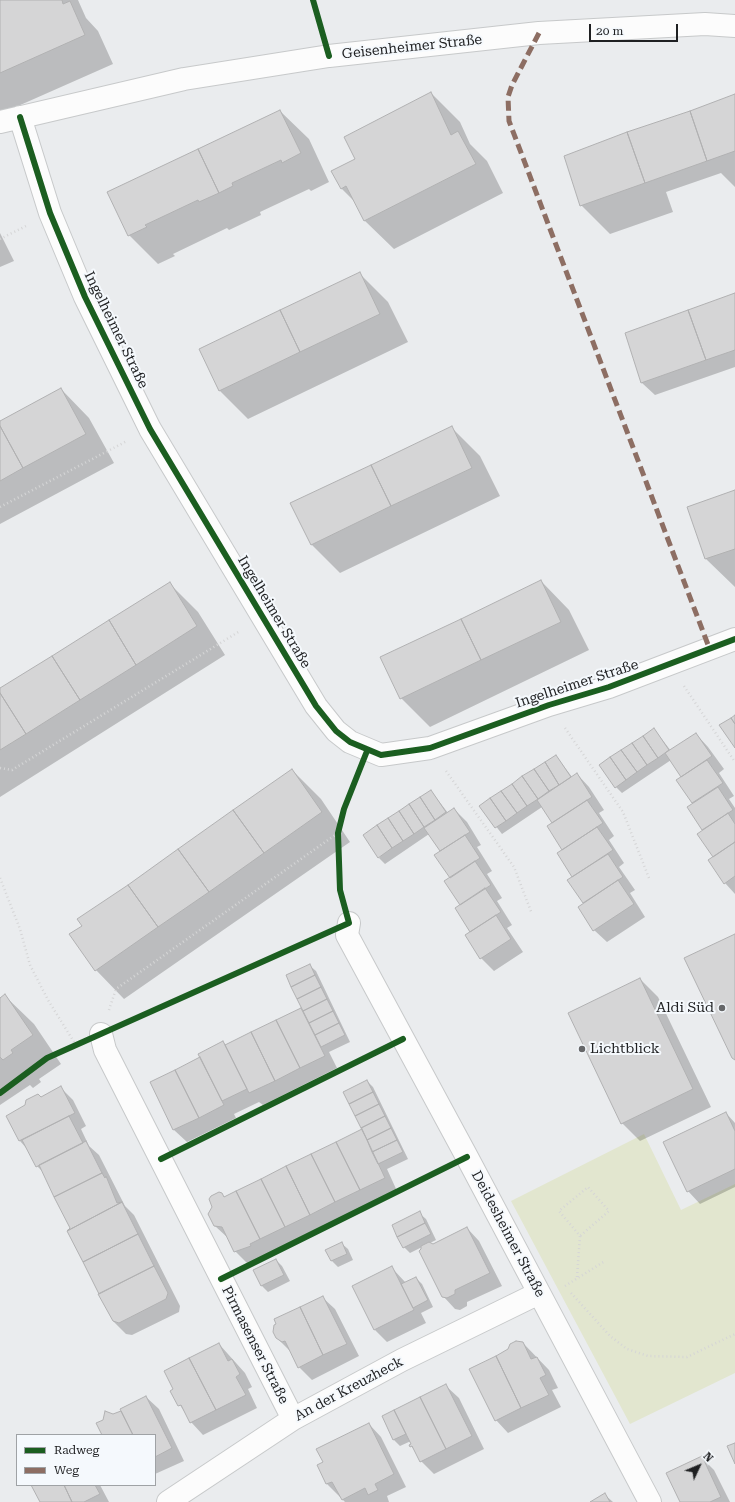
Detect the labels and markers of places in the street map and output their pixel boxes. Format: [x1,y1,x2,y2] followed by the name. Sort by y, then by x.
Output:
[656,1000,714,1016] place label: Aldi Süd
[717,1003,727,1013] marker: Aldi Süd
[590,1041,660,1057] place label: Lichtblick
[577,1044,587,1054] marker: Lichtblick

